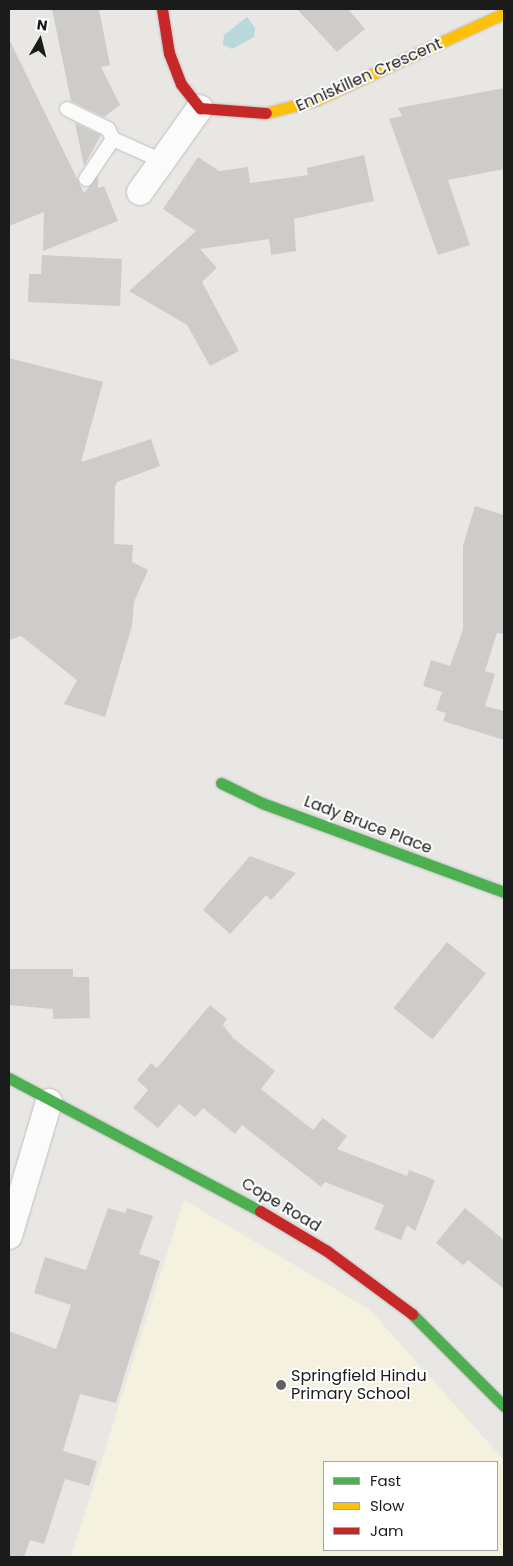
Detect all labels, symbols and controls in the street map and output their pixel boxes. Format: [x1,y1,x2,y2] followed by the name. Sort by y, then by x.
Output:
[15,15,65,65] north arrow
[35,15,49,36] text: N
[293,34,445,116] street label: Enniskillen Crescent
[301,792,435,858] street label: Lady Bruce Place
[238,1174,324,1236] street label: Cope Road
[291,1366,427,1404] place label: Springfield Hindu Primary School
[275,1379,287,1391] marker: Springfield Hindu Primary School
[323,1461,498,1551] legend
[370,1470,401,1491] text: Fast
[370,1495,404,1516] text: Slow
[370,1520,404,1541] text: Jam

